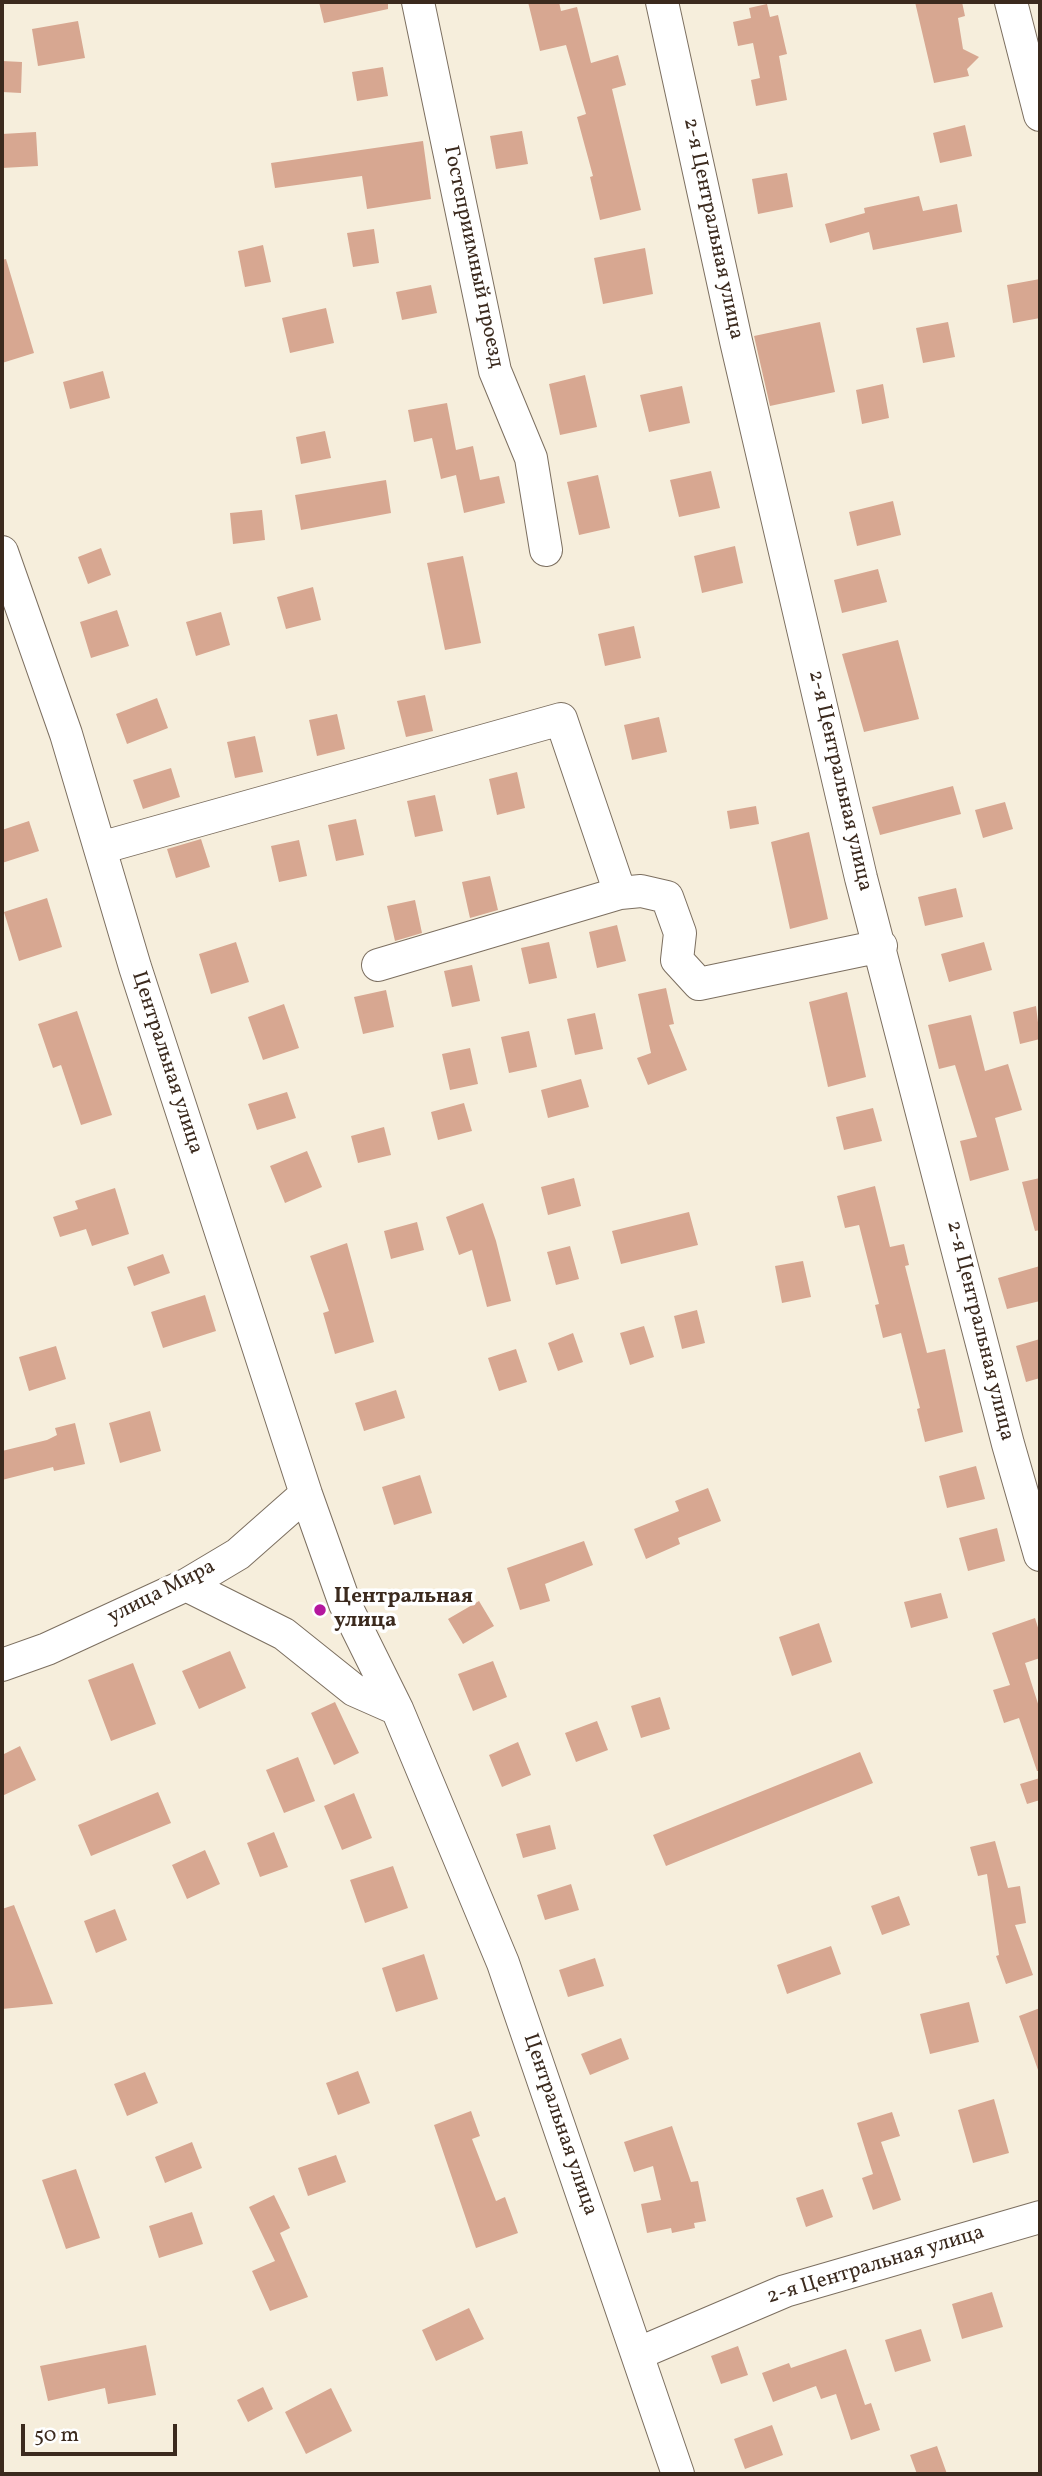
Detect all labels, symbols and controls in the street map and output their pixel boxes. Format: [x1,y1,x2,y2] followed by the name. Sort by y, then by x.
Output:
[676,116,748,342] street label: 2-я Центральная улица
[436,144,508,370] street label: Гостеприимный проезд
[801,668,877,894] street label: 2-я Центральная улица
[125,968,207,1158] street label: Центральная улица
[939,1218,1019,1444] street label: 2-я Центральная улица
[104,1555,220,1631] street label: улица Мира
[334,1585,473,1635] place label: Центральная улица
[312,1602,328,1618] marker: Центральная улица
[516,2031,602,2219] street label: Центральная улица
[764,2221,988,2311] street label: 2-я Центральная улица
[24,2410,180,2454] scale bar
[34,2421,79,2450] text: 50 m

